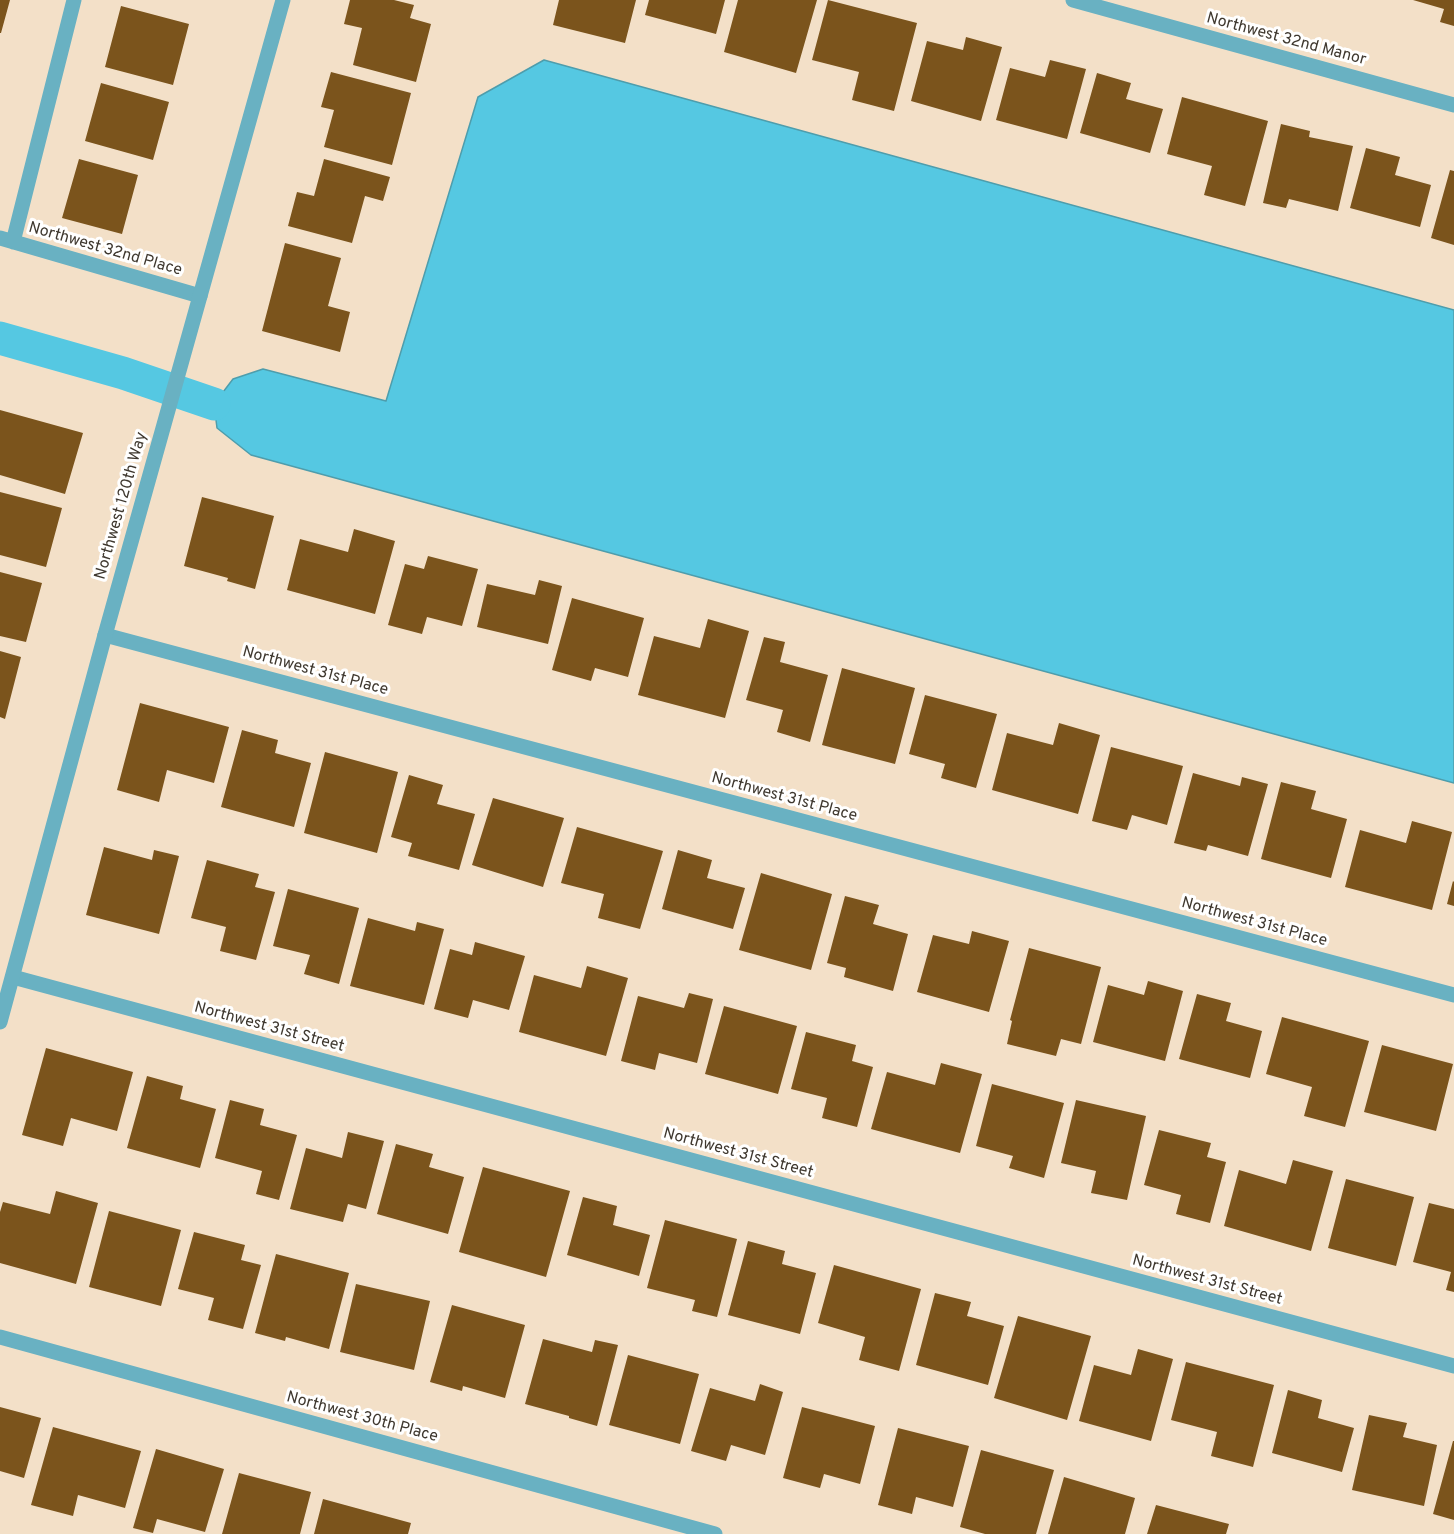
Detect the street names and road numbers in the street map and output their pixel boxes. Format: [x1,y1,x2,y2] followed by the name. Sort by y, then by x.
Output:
[1204,9,1368,71] street label: Northwest 32nd Manor
[26,219,184,281] street label: Northwest 32nd Place
[92,430,152,582] street label: Northwest 120th Way
[240,643,390,701] street label: Northwest 31st Place
[709,769,859,827] street label: Northwest 31st Place
[1179,894,1329,952] street label: Northwest 31st Place
[192,999,346,1057] street label: Northwest 31st Street
[661,1125,815,1183] street label: Northwest 31st Street
[1130,1252,1284,1310] street label: Northwest 31st Street
[284,1389,440,1447] street label: Northwest 30th Place

